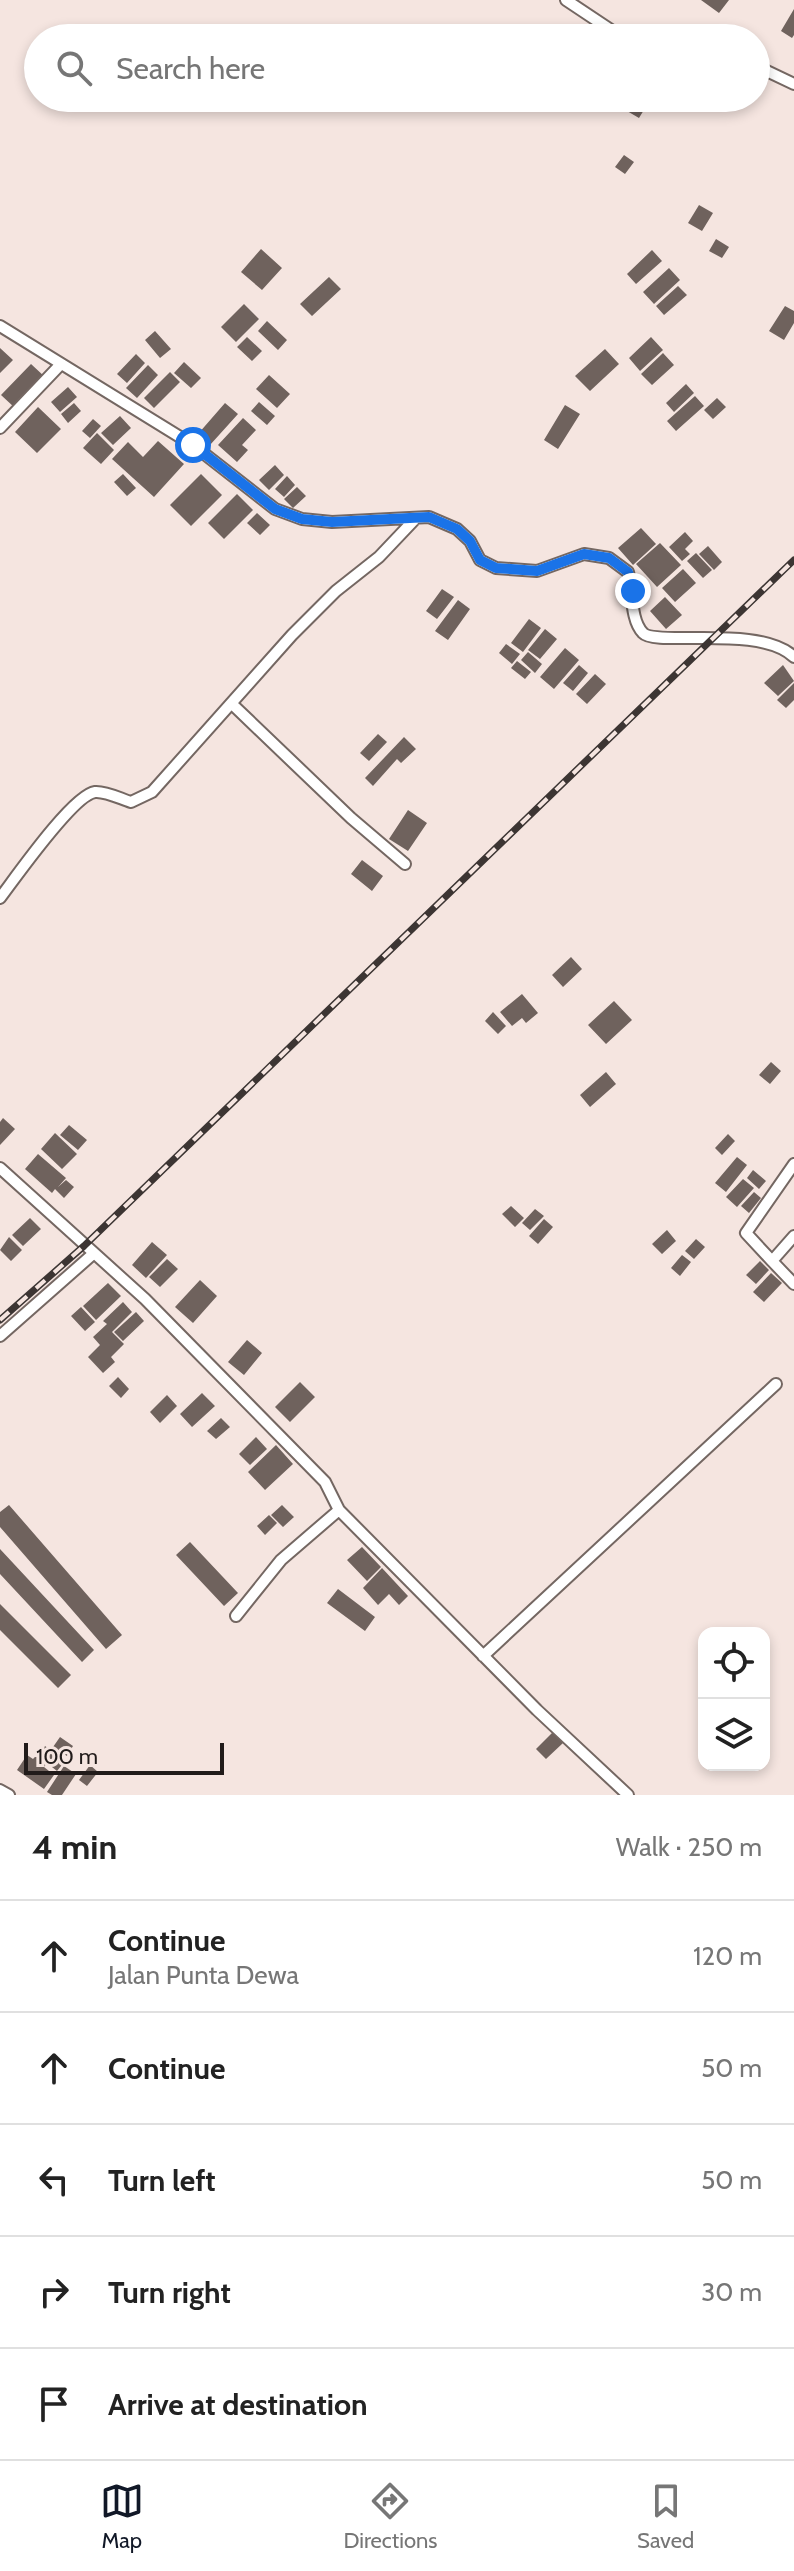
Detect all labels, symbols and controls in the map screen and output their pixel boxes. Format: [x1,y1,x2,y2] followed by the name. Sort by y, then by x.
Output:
[24,24,770,112] search box
[52,46,96,90] icon: search
[116,50,265,87] text: Search here
[175,427,211,463] route start
[615,573,651,609] route end
[698,1627,770,1771] map controls
[698,1627,770,1699] button: locate
[698,1699,770,1771] button: layers
[24,1739,224,1775] scale bar
[36,1743,98,1770] text: 100 m
[32,1826,117,1868] text: 4 min
[616,1831,762,1863] text: Walk · 250 m
[108,1922,225,1959] text: Continue
[32,1934,76,1978] icon: ahead
[693,1940,762,1972] text: 120 m
[108,1959,299,1991] text: Jalan Punta Dewa
[32,2046,76,2090] icon: ahead
[108,2050,225,2087] text: Continue
[701,2052,762,2084] text: 50 m
[32,2158,76,2202] icon: left
[108,2162,216,2199] text: Turn left
[701,2164,762,2196] text: 50 m
[32,2270,76,2314] icon: right
[108,2274,231,2311] text: Turn right
[701,2276,762,2308] text: 30 m
[32,2382,76,2426] icon: arrive
[108,2386,368,2423] text: Arrive at destination
[100,2479,144,2554] tab: Map
[343,2479,437,2554] tab: Directions
[637,2479,694,2554] tab: Saved

